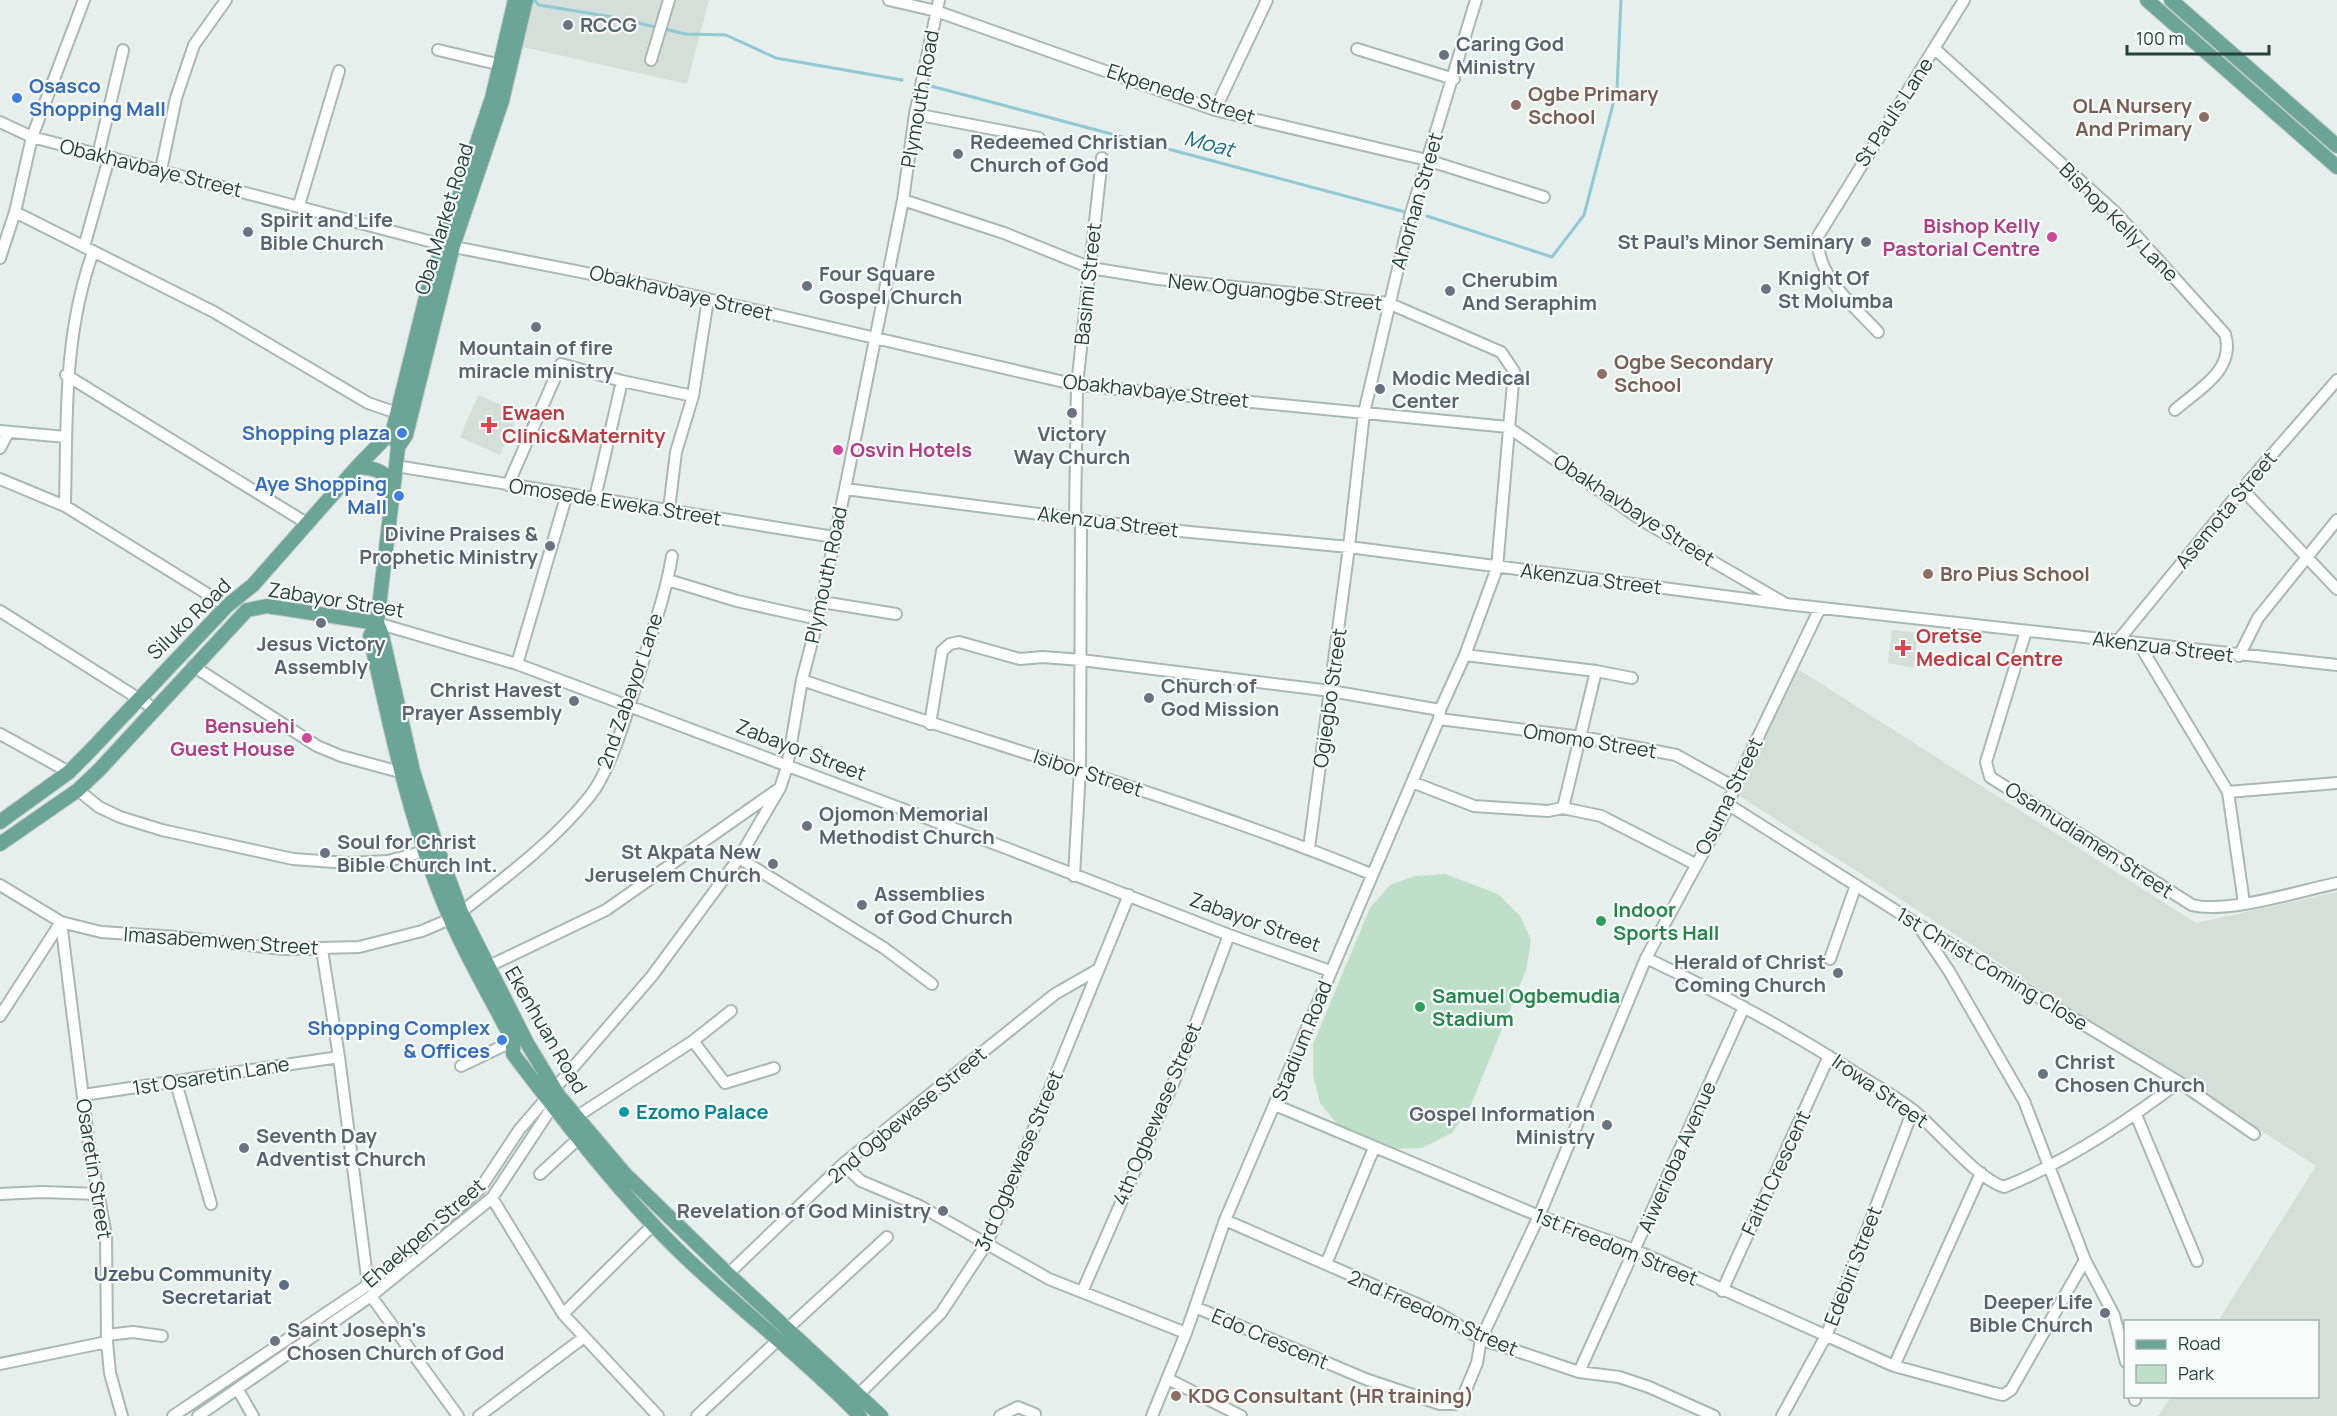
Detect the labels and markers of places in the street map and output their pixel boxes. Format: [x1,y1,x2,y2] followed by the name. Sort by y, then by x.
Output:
[580,11,637,38] place label: RCCG
[561,18,575,32] marker: RCCG
[1456,30,1564,80] place label: Caring God Ministry
[1437,48,1451,62] marker: Caring God Ministry
[29,72,166,122] place label: Osasco Shopping Mall
[1528,80,1659,130] place label: Ogbe Primary School
[10,91,24,105] marker: Osasco Shopping Mall
[2073,92,2193,142] place label: OLA Nursery And Primary
[1509,98,1523,112] marker: Ogbe Primary School
[2197,110,2211,124] marker: OLA Nursery And Primary
[970,128,1168,178] place label: Redeemed Christian Church of God
[951,147,965,161] marker: Redeemed Christian Church of God
[260,206,393,256] place label: Spirit and Life Bible Church
[1882,212,2041,262] place label: Bishop Kelly Pastorial Centre
[241,225,255,239] marker: Spirit and Life Bible Church
[1617,228,1855,255] place label: St Paul's Minor Seminary
[2045,230,2059,244] marker: Bishop Kelly Pastorial Centre
[1859,235,1873,249] marker: St Paul's Minor Seminary
[819,260,962,310] place label: Four Square Gospel Church
[1778,264,1893,314] place label: Knight Of St Molumba
[1462,266,1597,316] place label: Cherubim And Seraphim
[800,279,814,293] marker: Four Square Gospel Church
[1759,282,1773,296] marker: Knight Of St Molumba
[1443,284,1457,298] marker: Cherubim And Seraphim
[529,320,543,334] marker: Mountain of fire miracle ministry
[458,334,615,384] place label: Mountain of fire miracle ministry
[1614,348,1774,398] place label: Ogbe Secondary School
[1392,364,1530,414] place label: Modic Medical Center
[1595,367,1609,381] marker: Ogbe Secondary School
[1373,382,1387,396] marker: Modic Medical Center
[502,399,666,449] place label: Ewaen Clinic&Maternity
[1065,406,1079,420] marker: Victory Way Church
[480,416,498,434] marker: Ewaen Clinic&Maternity
[242,419,390,446] place label: Shopping plaza
[1014,420,1130,470] place label: Victory Way Church
[395,426,409,440] marker: Shopping plaza
[850,436,972,463] place label: Osvin Hotels
[831,443,845,457] marker: Osvin Hotels
[255,470,387,520] place label: Aye Shopping Mall
[392,489,406,503] marker: Aye Shopping Mall
[359,520,539,570] place label: Divine Praises & Prophetic Ministry
[543,539,557,553] marker: Divine Praises & Prophetic Ministry
[1940,560,2090,587] place label: Bro Pius School
[1921,567,1935,581] marker: Bro Pius School
[314,616,328,630] marker: Jesus Victory Assembly
[1916,622,2063,672] place label: Oretse Medical Centre
[256,630,386,680] place label: Jesus Victory Assembly
[1894,639,1912,657] marker: Oretse Medical Centre
[1161,672,1279,722] place label: Church of God Mission
[402,676,563,726] place label: Christ Havest Prayer Assembly
[1142,691,1156,705] marker: Church of God Mission
[567,694,581,708] marker: Christ Havest Prayer Assembly
[170,712,295,762] place label: Bensuehi Guest House
[300,731,314,745] marker: Bensuehi Guest House
[819,800,995,850] place label: Ojomon Memorial Methodist Church
[800,819,814,833] marker: Ojomon Memorial Methodist Church
[337,828,498,878] place label: Soul for Christ Bible Church Int.
[585,838,761,888] place label: St Akpata New Jeruselem Church
[318,846,332,860] marker: Soul for Christ Bible Church Int.
[766,857,780,871] marker: St Akpata New Jeruselem Church
[874,880,1013,930] place label: Assemblies of God Church
[1613,896,1719,946] place label: Indoor Sports Hall
[855,898,869,912] marker: Assemblies of God Church
[1594,914,1608,928] marker: Indoor Sports Hall
[1674,948,1826,998] place label: Herald of Christ Coming Church
[1831,966,1845,980] marker: Herald of Christ Coming Church
[1432,982,1620,1032] place label: Samuel Ogbemudia Stadium
[1413,1000,1427,1014] marker: Samuel Ogbemudia Stadium
[307,1014,490,1064] place label: Shopping Complex & Offices
[495,1033,509,1047] marker: Shopping Complex & Offices
[2055,1048,2205,1098] place label: Christ Chosen Church
[2036,1067,2050,1081] marker: Christ Chosen Church
[636,1098,769,1125] place label: Ezomo Palace
[1409,1100,1596,1150] place label: Gospel Information Ministry
[617,1105,631,1119] marker: Ezomo Palace
[1600,1118,1614,1132] marker: Gospel Information Ministry
[256,1122,426,1172] place label: Seventh Day Adventist Church
[237,1141,251,1155] marker: Seventh Day Adventist Church
[677,1197,932,1224] place label: Revelation of God Ministry
[936,1204,950,1218] marker: Revelation of God Ministry
[94,1260,273,1310] place label: Uzebu Community Secretariat
[277,1278,291,1292] marker: Uzebu Community Secretariat
[1969,1288,2093,1338] place label: Deeper Life Bible Church
[2098,1306,2112,1320] marker: Deeper Life Bible Church
[287,1316,504,1366] place label: Saint Joseph's Chosen Church of God
[268,1334,282,1348] marker: Saint Joseph's Chosen Church of God
[1188,1382,1474,1409] place label: KDG Consultant (HR training)
[1169,1389,1183,1403] marker: KDG Consultant (HR training)

